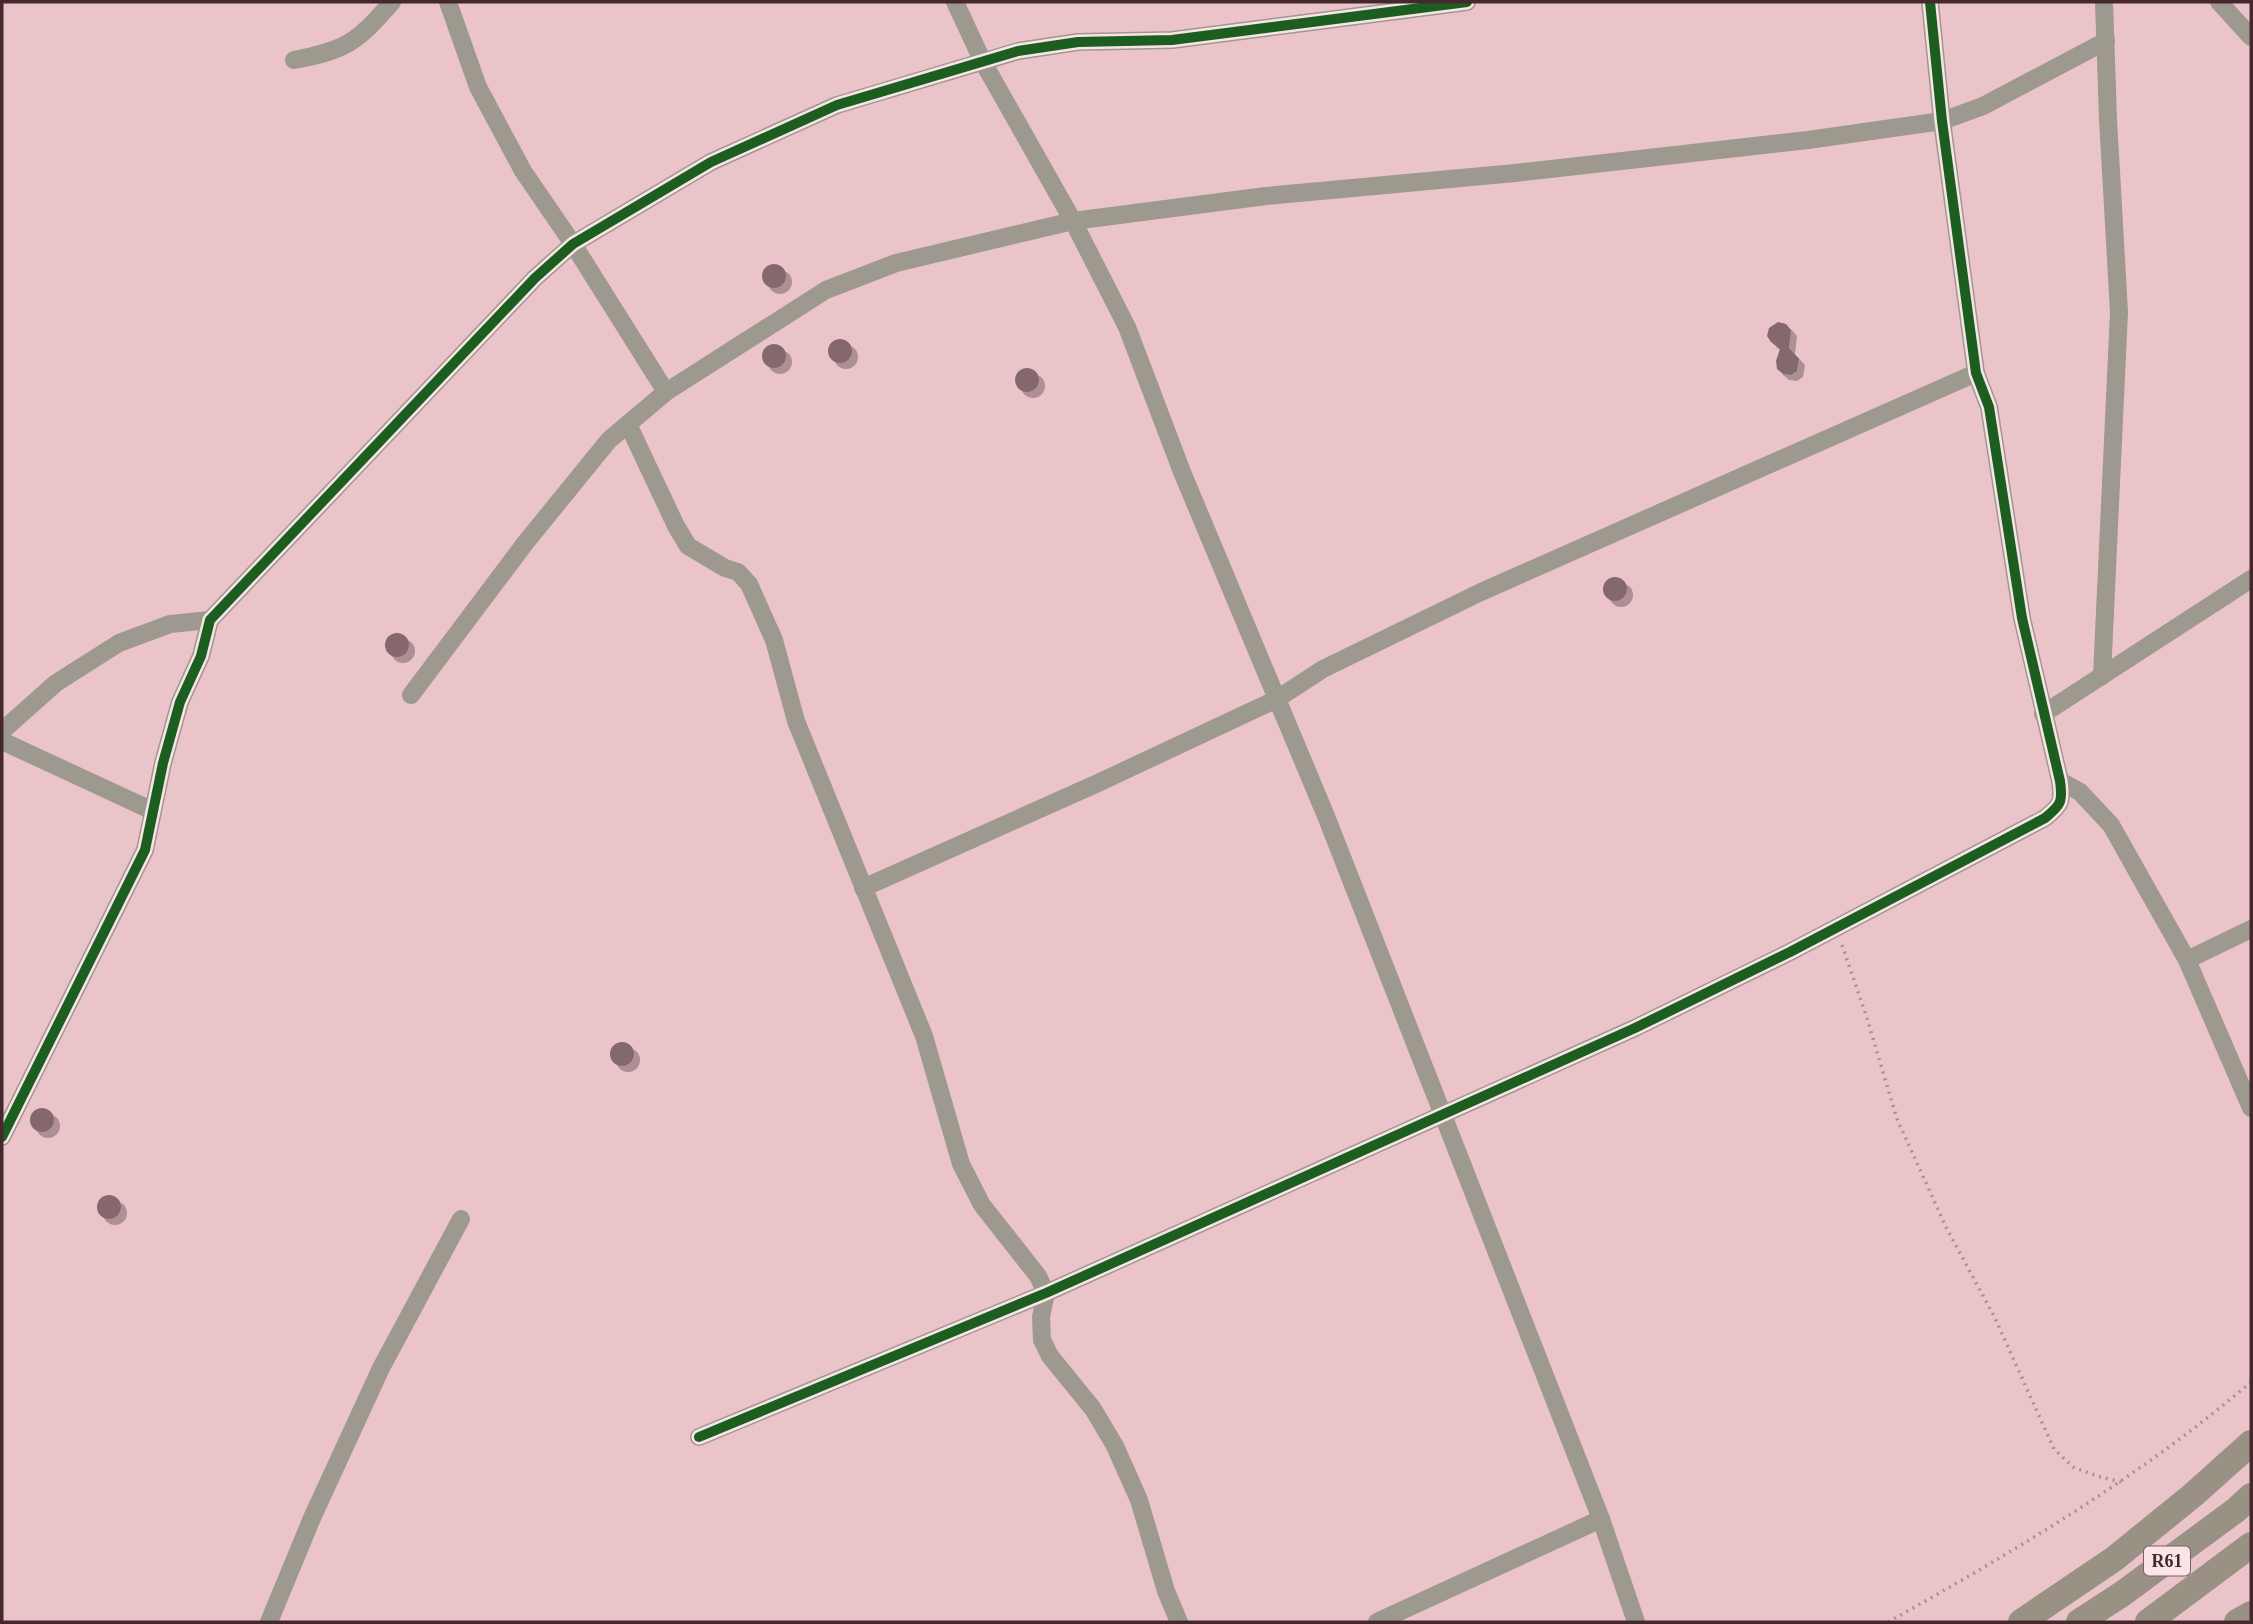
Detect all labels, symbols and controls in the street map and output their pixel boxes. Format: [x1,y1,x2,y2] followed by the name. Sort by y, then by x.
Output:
[2144,1546,2190,1576] road number: R61

